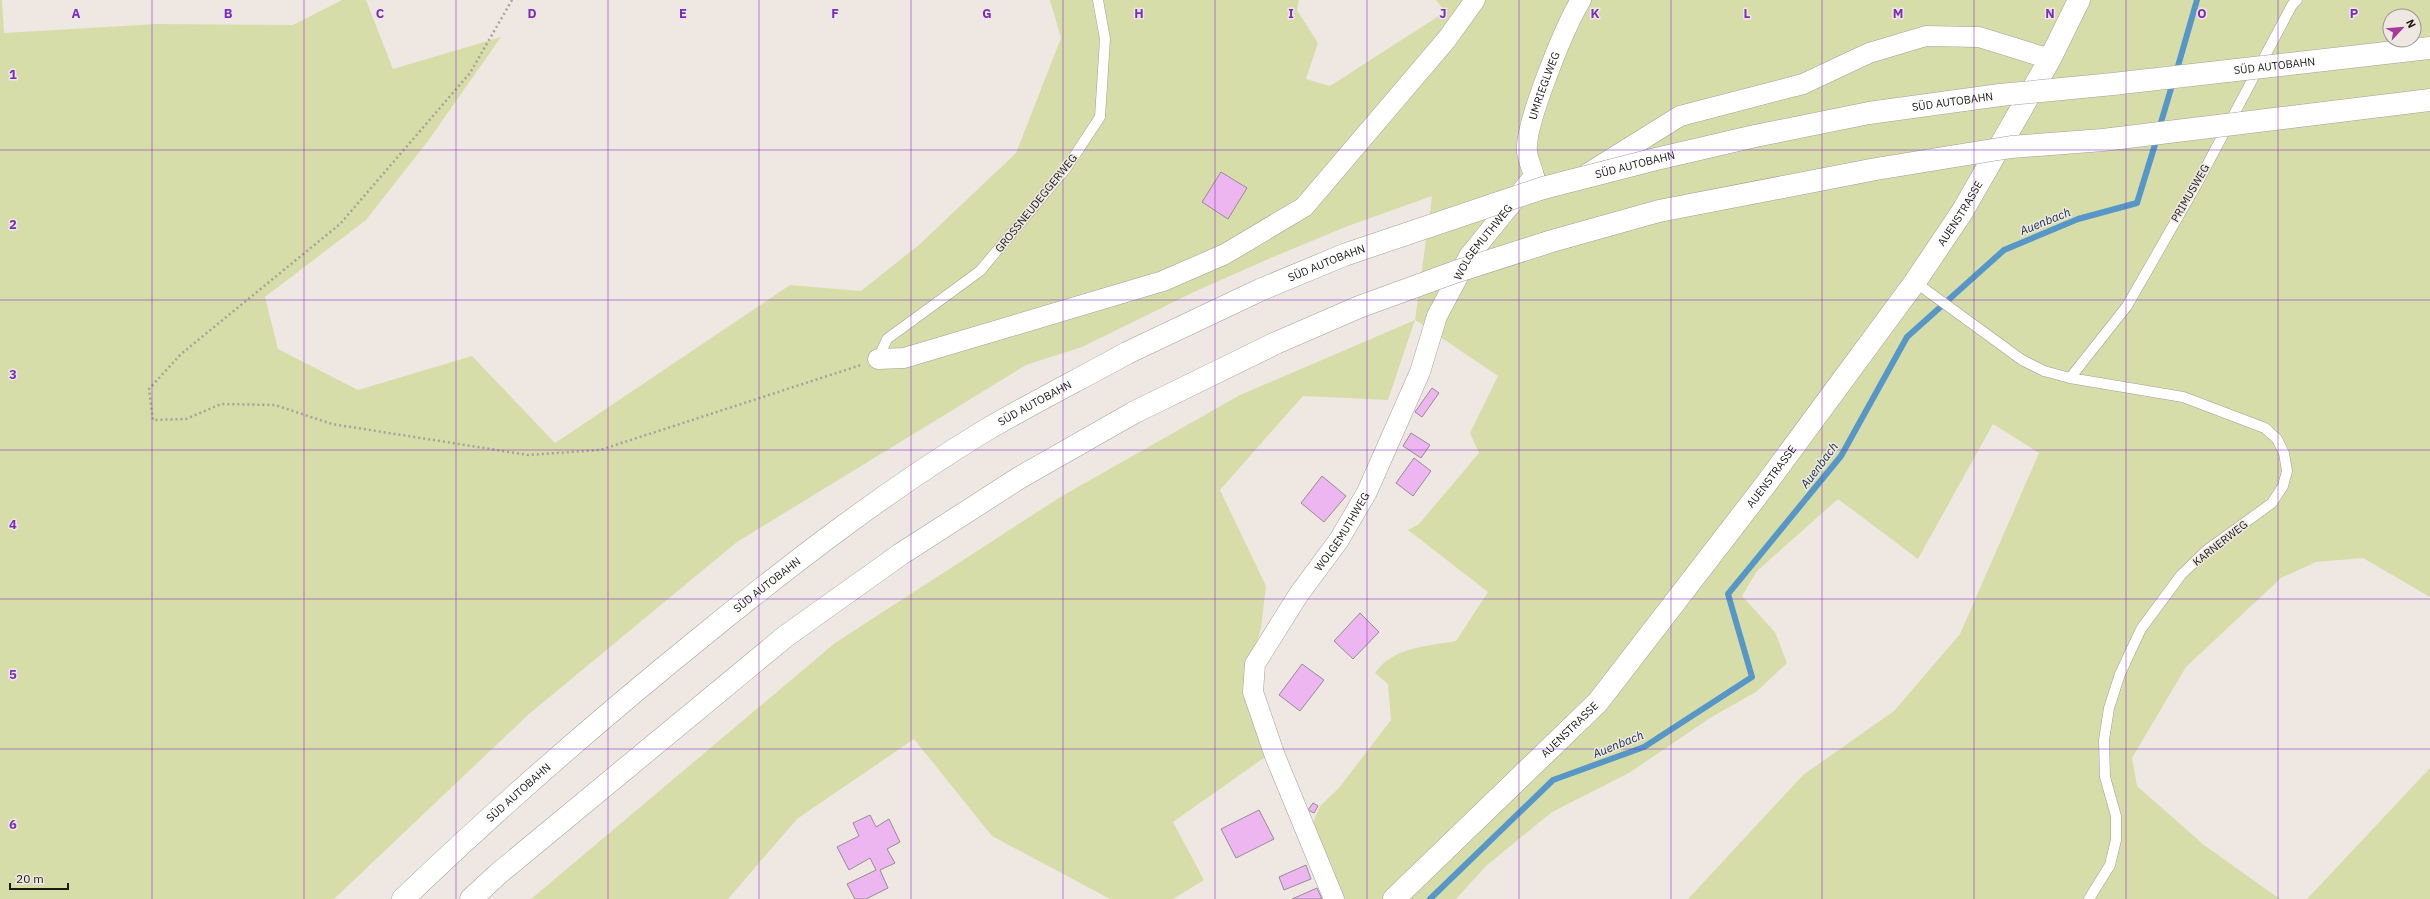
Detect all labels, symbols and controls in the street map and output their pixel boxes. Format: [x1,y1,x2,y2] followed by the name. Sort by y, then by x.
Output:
[72,5,81,22] text: A
[224,5,233,22] text: B
[376,5,385,22] text: C
[527,5,537,22] text: D
[679,5,687,22] text: E
[831,5,839,22] text: F
[982,5,992,22] text: G
[1134,5,1144,22] text: H
[1288,5,1294,22] text: I
[1439,5,1447,22] text: J
[1590,5,1600,22] text: K
[1744,5,1751,22] text: L
[1893,5,1903,22] text: M
[2045,5,2055,22] text: N
[2197,5,2207,22] text: O
[2350,5,2359,22] text: P
[2382,8,2422,48] north arrow
[2403,17,2419,30] text: N
[1526,50,1563,121] street label: UMRIEGLWEG
[2233,54,2316,77] street label: SÜD AUTOBAHN
[9,66,17,83] text: 1
[1911,89,1994,114] street label: SÜD AUTOBAHN
[1593,148,1676,181] street label: SÜD AUTOBAHN
[992,151,1080,255] street label: GROSSNEUDEGGERWEG
[2168,161,2212,225] street label: PRIMUSWEG
[1934,178,1986,249] street label: AUENSTRASSE
[1450,201,1515,282] street label: WOLGEMUTHWEG
[2016,204,2073,238] water label: Auenbach
[9,216,17,233] text: 2
[1286,241,1367,285] street label: SÜD AUTOBAHN
[9,366,17,383] text: 3
[995,377,1074,429] street label: SÜD AUTOBAHN
[1796,439,1841,492] water label: Auenbach
[1743,443,1799,510] street label: AUENSTRASSE
[1311,490,1372,574] street label: WOLGEMUTHWEG
[9,516,17,533] text: 4
[2190,517,2250,569] street label: KARNERWEG
[730,554,803,616] street label: SÜD AUTOBAHN
[9,666,17,683] text: 5
[1538,699,1601,760] street label: AUENSTRASSE
[1589,727,1646,761] water label: Auenbach
[483,760,554,825] street label: SÜD AUTOBAHN
[9,816,17,833] text: 6
[10,865,68,891] scale bar
[16,871,44,886] text: 20 m

